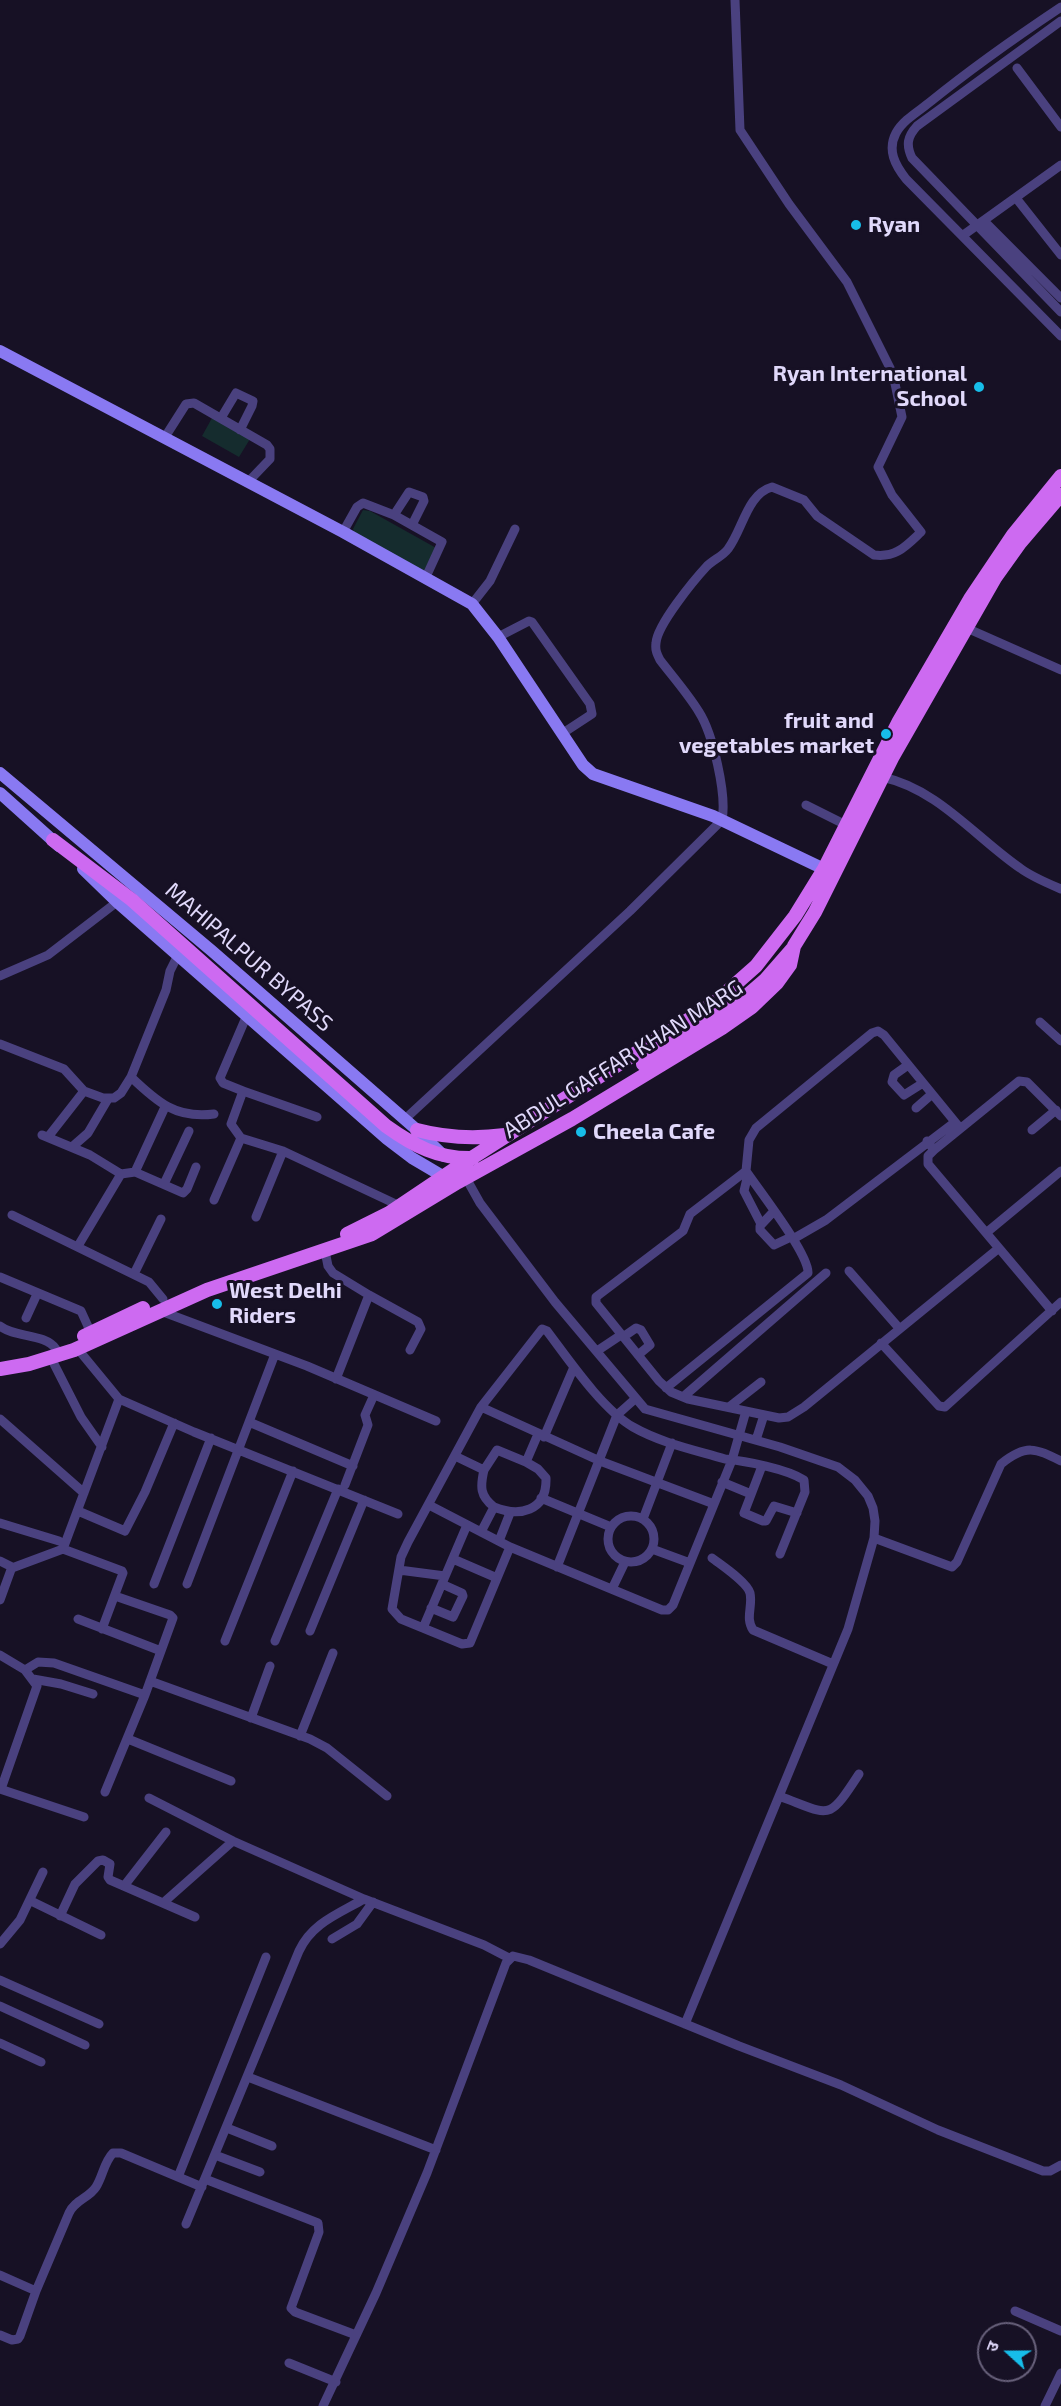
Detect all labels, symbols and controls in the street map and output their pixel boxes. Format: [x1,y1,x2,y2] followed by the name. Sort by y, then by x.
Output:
[868,212,920,238] place label: Ryan
[849,218,863,232] marker: Ryan
[773,361,967,412] place label: Ryan International School
[972,380,986,394] marker: Ryan International School
[679,708,874,760] place label: fruit and vegetables market
[879,727,893,741] marker: fruit and vegetables market
[160,877,338,1037] street label: MAHIPALPUR BYPASS
[498,974,748,1144] street label: ABDUL GAFFAR KHAN MARG
[593,1119,715,1145] place label: Cheela Cafe
[574,1125,588,1139] marker: Cheela Cafe
[229,1278,342,1330] place label: West Delhi Riders
[210,1297,224,1311] marker: West Delhi Riders
[977,2322,1037,2382] north arrow
[981,2338,1002,2354] text: उ

